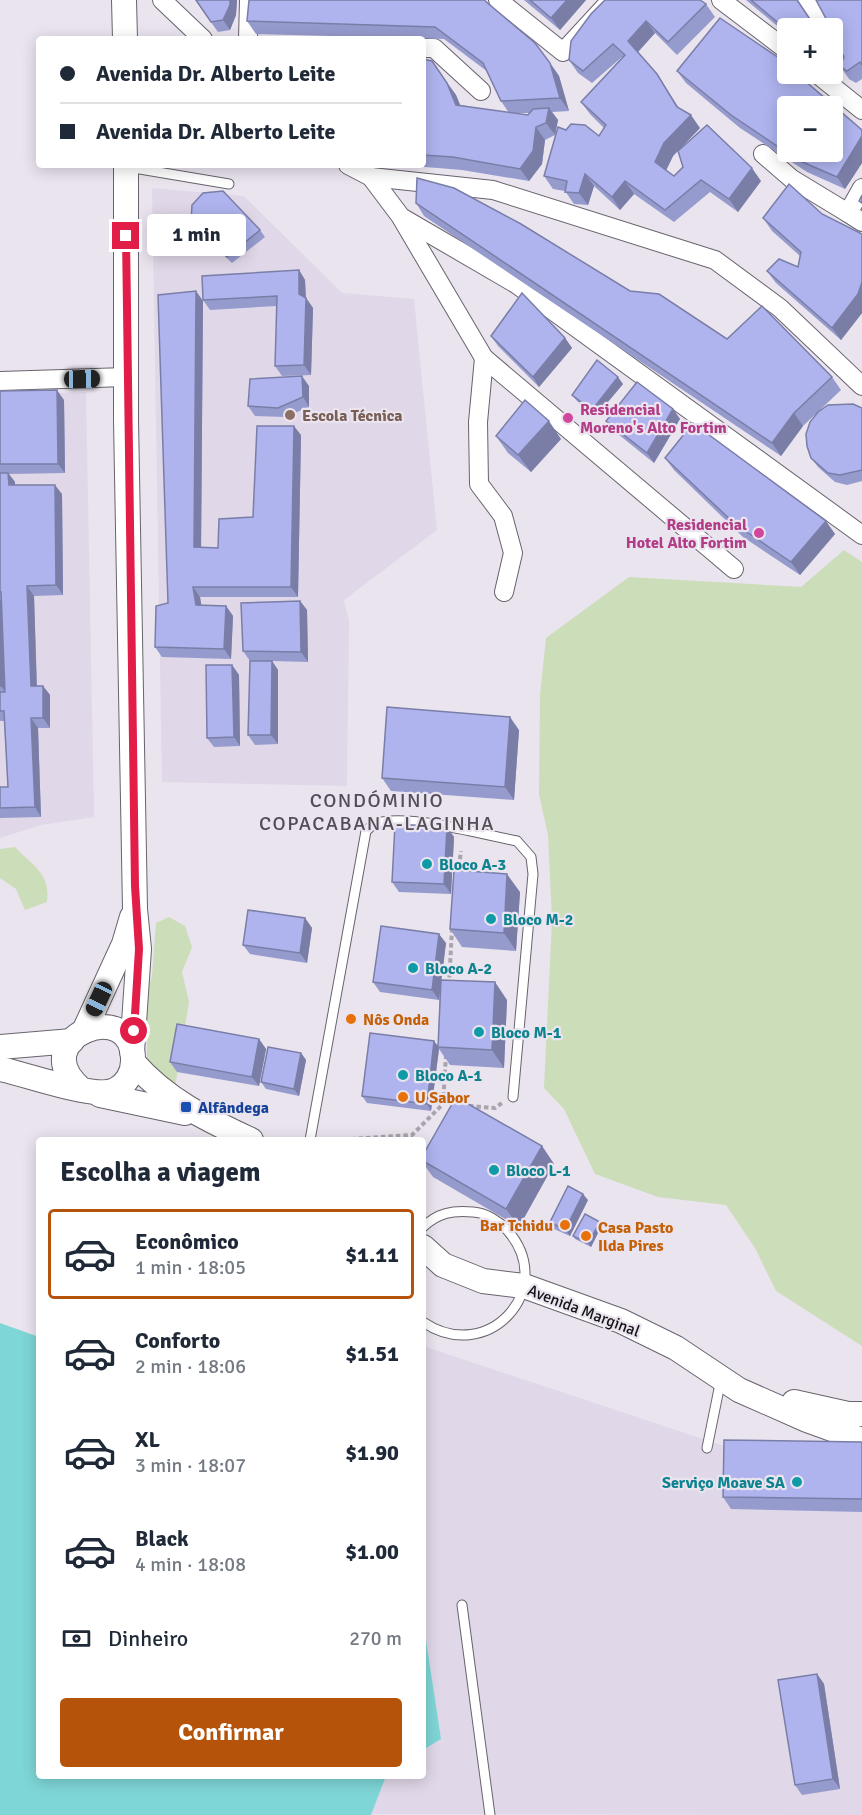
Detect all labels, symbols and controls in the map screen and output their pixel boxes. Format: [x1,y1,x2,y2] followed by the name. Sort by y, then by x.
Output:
[777,18,843,162] map controls
[777,18,843,84] button: +
[96,60,336,87] text: Avenida Dr. Alberto Leite
[777,96,843,162] button: −
[96,118,336,145] text: Avenida Dr. Alberto Leite
[147,215,246,257] callout: 1 min
[112,222,139,249] route end
[172,222,221,247] text: 1 min
[64,370,100,388] car
[580,400,727,438] place label: Residencial Moreno's Alto Fortim
[302,406,403,426] place label: Escola Técnica
[283,408,297,422] marker: Escola Técnica
[561,411,575,425] marker: Residencial Moreno's Alto Fortim
[626,515,747,553] place label: Residencial Hotel Alto Fortim
[752,526,766,540] marker: Residencial Hotel Alto Fortim
[259,788,495,836] district label: CONDÓMINIO COPACABANA-LAGINHA
[439,855,506,875] place label: Bloco A-3
[420,857,434,871] marker: Bloco A-3
[503,910,573,930] place label: Bloco M-2
[484,912,498,926] marker: Bloco M-2
[425,959,492,979] place label: Bloco A-2
[406,961,420,975] marker: Bloco A-2
[83,979,115,1019] car
[363,1010,429,1030] place label: Nôs Onda
[344,1012,358,1026] marker: Nôs Onda
[120,1017,147,1044] route start
[491,1023,562,1043] place label: Bloco M-1
[472,1025,486,1039] marker: Bloco M-1
[415,1066,483,1086] place label: Bloco A-1
[396,1068,410,1082] marker: Bloco A-1
[415,1088,470,1108] place label: U Sabor
[396,1090,410,1104] marker: U Sabor
[198,1098,269,1118] place label: Alfândega
[179,1100,193,1114] marker: Alfândega
[60,1156,261,1189] text: Escolha a viagem
[506,1161,571,1181] place label: Bloco L-1
[487,1163,501,1177] marker: Bloco L-1
[480,1216,553,1236] place label: Bar Tchidu
[558,1218,572,1232] marker: Bar Tchidu
[598,1218,673,1256] place label: Casa Pasto Ilda Pires
[63,1227,117,1281] icon: car
[135,1228,239,1255] text: Econômico
[579,1229,593,1243] marker: Casa Pasto Ilda Pires
[345,1241,399,1268] text: $1.11
[135,1255,246,1280] text: 1 min · 18:05
[525,1280,643,1342] street label: Avenida Marginal
[63,1326,117,1380] icon: car
[135,1327,220,1354] text: Conforto
[345,1340,399,1367] text: $1.51
[135,1354,246,1379] text: 2 min · 18:06
[63,1425,117,1479] icon: car
[135,1426,160,1453] text: XL
[345,1439,399,1466] text: $1.90
[135,1453,246,1478] text: 3 min · 18:07
[662,1473,786,1493] place label: Serviço Moave SA
[790,1475,804,1489] marker: Serviço Moave SA
[63,1524,117,1578] icon: car
[135,1525,189,1552] text: Black
[345,1538,399,1565] text: $1.00
[135,1552,246,1577] text: 4 min · 18:08
[60,1622,93,1655] icon: cash
[108,1625,188,1652] text: Dinheiro
[349,1626,402,1651] text: 270 m
[60,1698,402,1767] button: Confirmar

